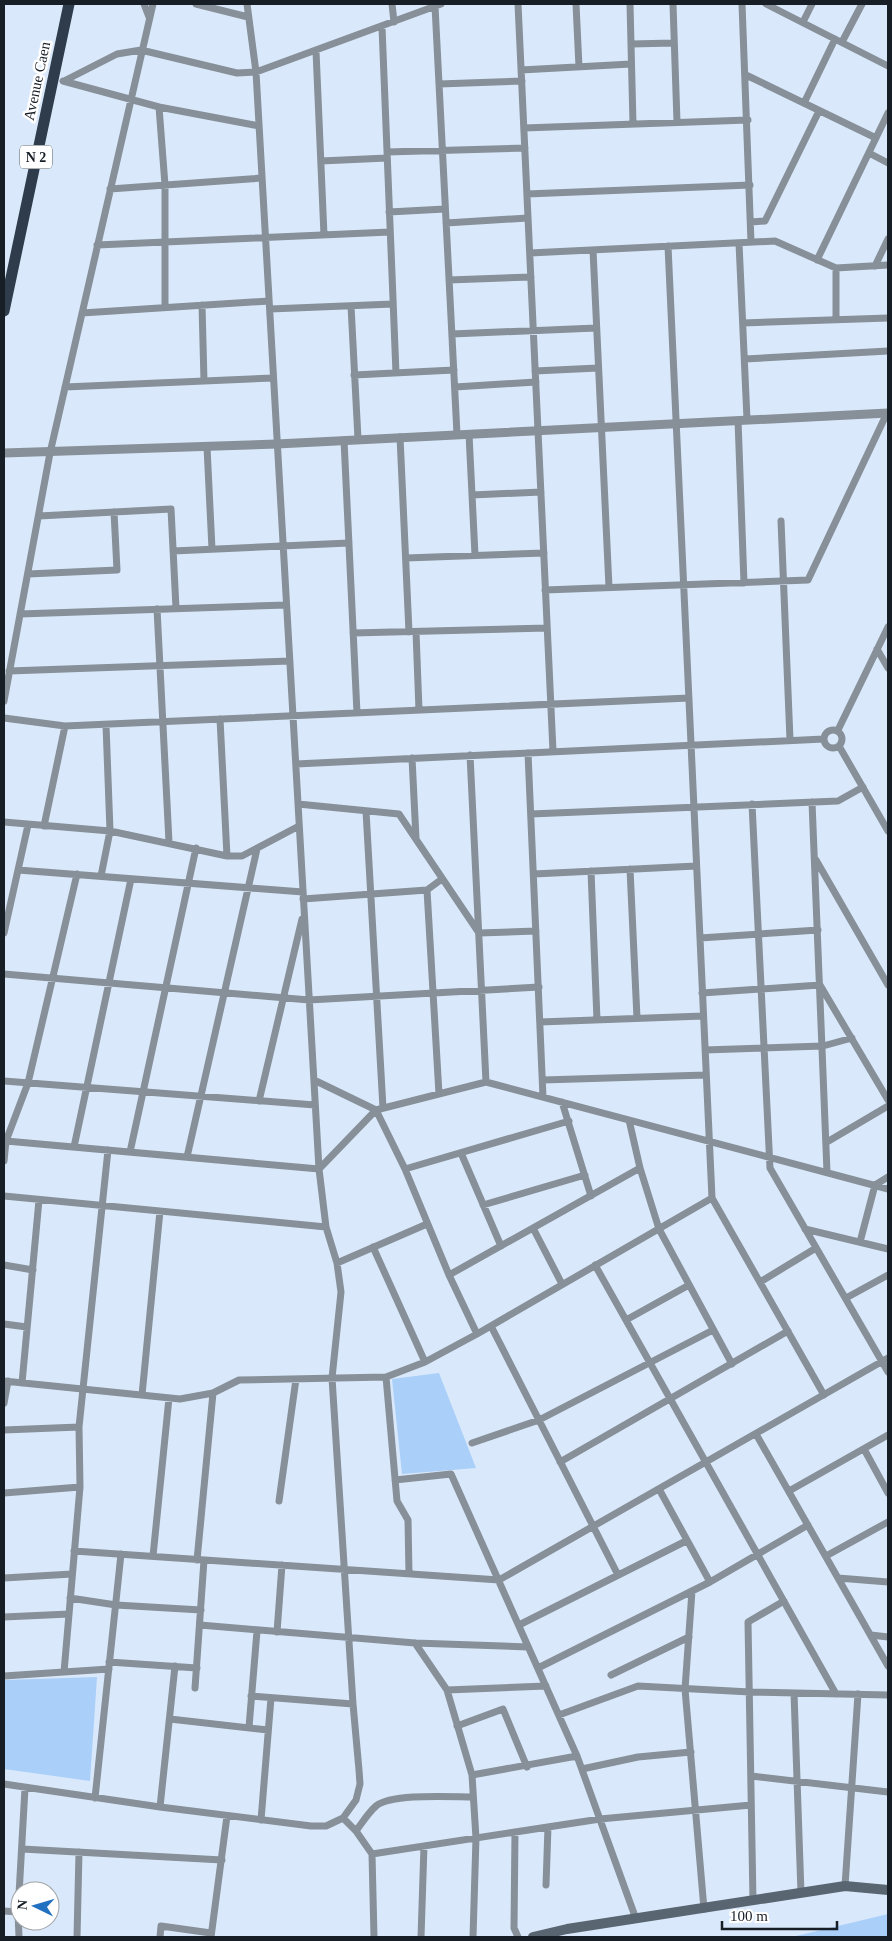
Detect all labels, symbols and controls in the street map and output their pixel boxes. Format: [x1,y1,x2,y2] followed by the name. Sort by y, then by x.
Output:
[21,40,53,122] street label: Avenue Caen
[20,146,52,168] road number: N 2
[10,1881,60,1931] north arrow
[722,1898,837,1930] scale bar
[15,1899,30,1911] text: N
[730,1908,768,1924] text: 100 m

